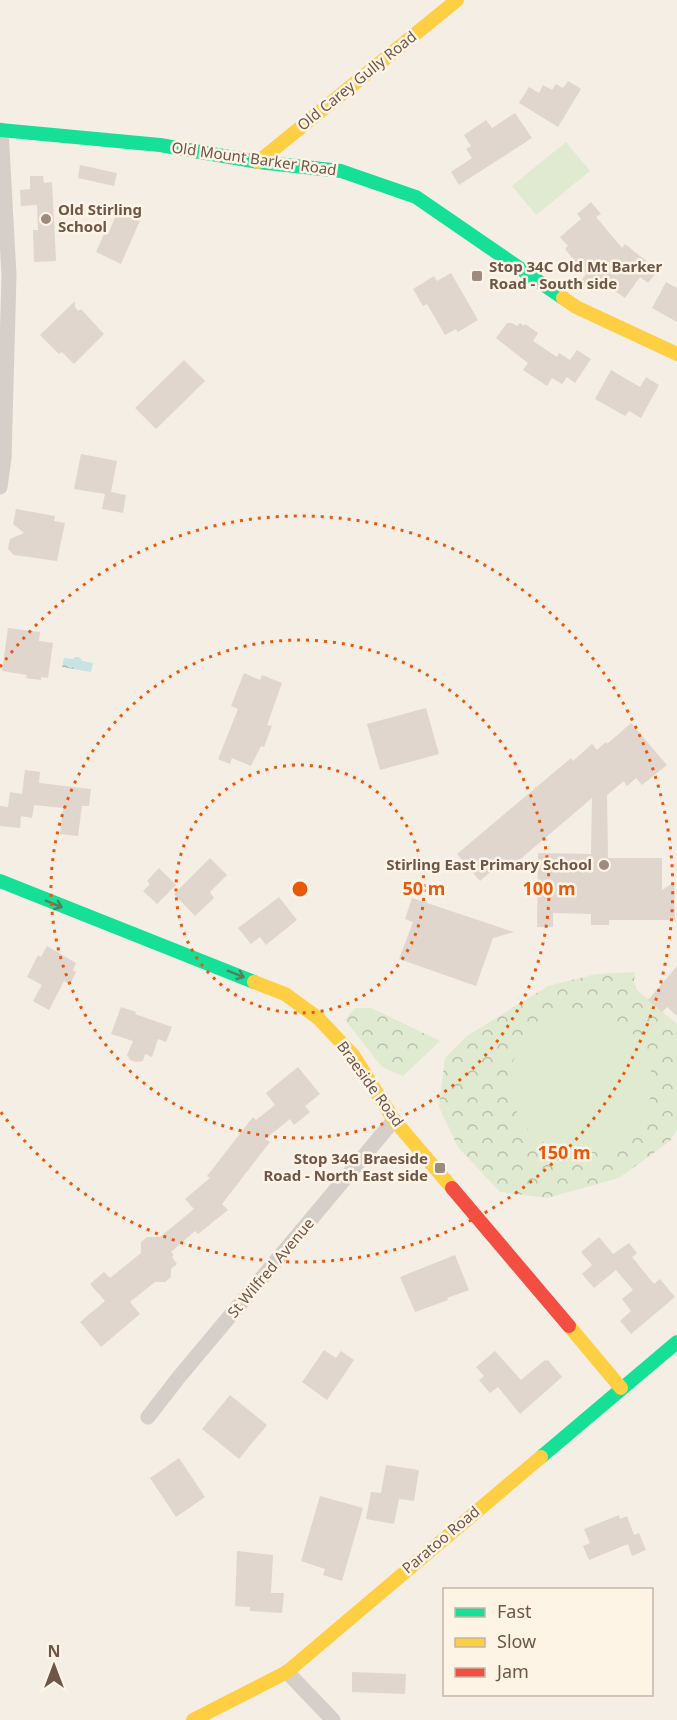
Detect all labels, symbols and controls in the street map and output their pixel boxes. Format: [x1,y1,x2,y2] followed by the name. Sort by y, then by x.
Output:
[293,26,420,134] street label: Old Carey Gully Road
[170,137,338,179] street label: Old Mount Barker Road
[58,199,142,236] place label: Old Stirling School
[39,212,53,226] marker: Old Stirling School
[489,256,662,293] place label: Stop 34C Old Mt Barker Road - South side
[470,269,484,283] marker: Stop 34C Old Mt Barker Road - South side
[386,854,592,874] place label: Stirling East Primary School
[597,858,611,872] marker: Stirling East Primary School
[403,876,445,900] text: 50 m
[522,876,576,900] text: 100 m
[290,879,310,899] centre of rings
[44,899,63,910] one-way arrow
[226,970,245,981] one-way arrow
[333,1037,409,1130] street label: Braeside Road
[537,1140,591,1164] text: 150 m
[264,1148,428,1185] place label: Stop 34G Braeside Road - North East side
[433,1161,447,1175] marker: Stop 34G Braeside Road - North East side
[223,1213,318,1321] street label: St Wilfred Avenue
[397,1501,483,1578] street label: Paratoo Road
[443,1588,653,1696] legend
[497,1599,532,1623] text: Fast
[497,1629,536,1653] text: Slow
[24,1636,84,1696] north arrow
[47,1640,61,1662] text: N
[495,1659,529,1683] text: Jam

